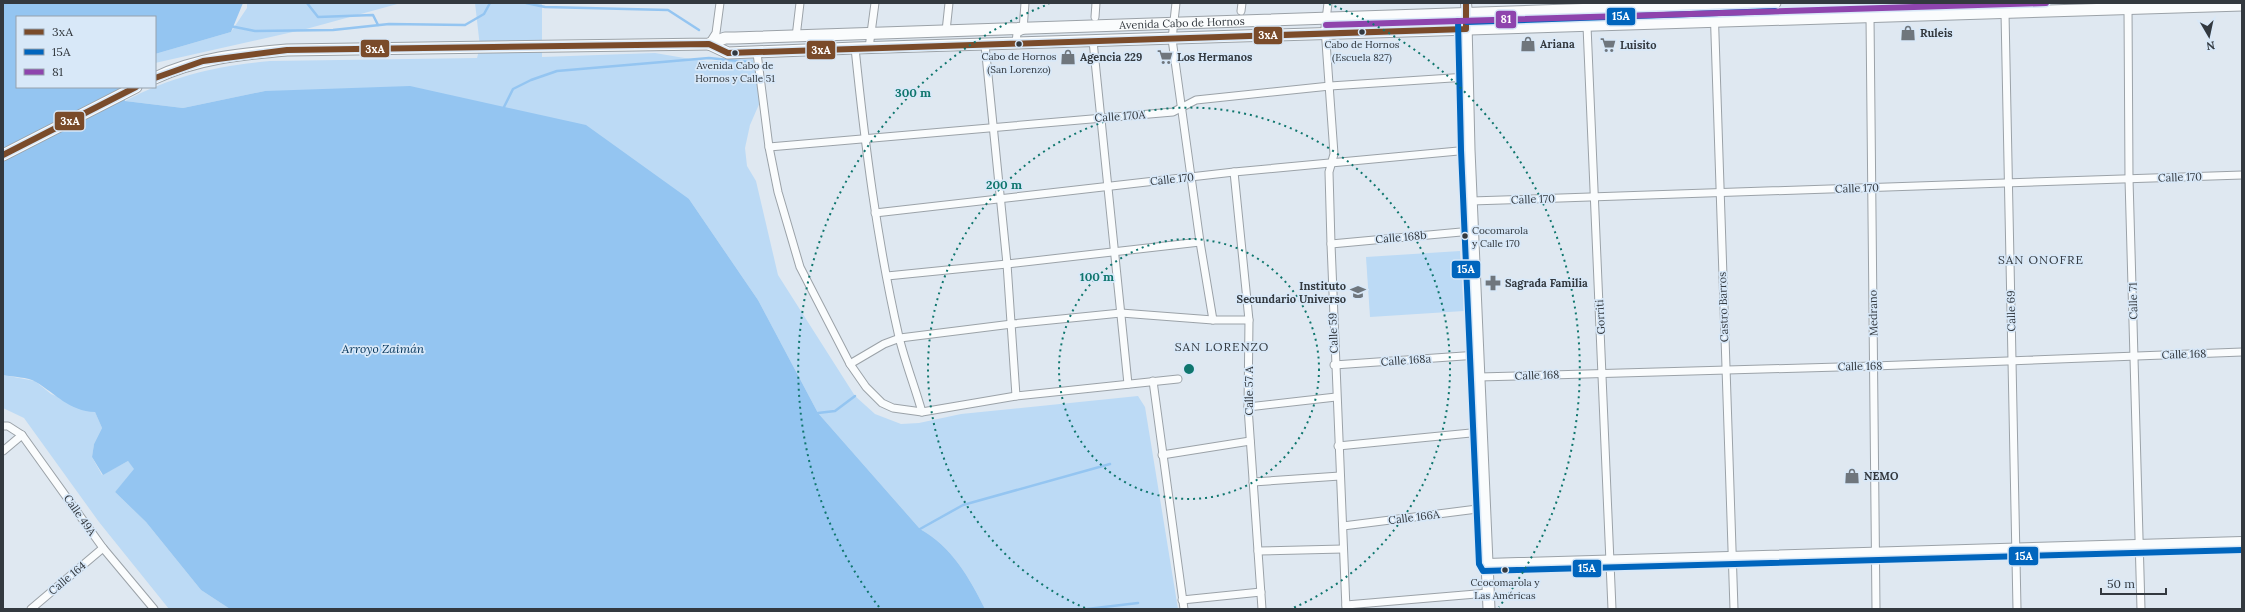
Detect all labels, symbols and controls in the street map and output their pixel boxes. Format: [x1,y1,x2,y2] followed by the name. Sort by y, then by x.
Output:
[1606,7,1636,26] line badge: 15A
[1612,9,1631,23] text: 15A
[1495,10,1517,29] line badge: 81
[1501,12,1512,26] text: 81
[1118,14,1245,32] street label: Avenida Cabo de Hornos
[16,16,156,88] legend
[2189,16,2229,56] north arrow
[52,24,73,39] text: 3xA
[1899,24,1917,42] shop icon: Ruleis
[1253,26,1283,45] line badge: 3xA
[1920,26,1953,40] place label: Ruleis
[1357,27,1367,37] marker: Cabo de Hornos (Escuela 827)
[1258,28,1278,42] text: 3xA
[1519,35,1537,53] shop icon: Ariana
[1599,36,1617,54] supermarket icon: Luisito
[1540,37,1575,51] place label: Ariana
[1325,38,1400,64] place label: Cabo de Hornos (Escuela 827)
[1620,38,1657,52] place label: Luisito
[2205,38,2216,54] text: N
[360,39,390,58] line badge: 3xA
[1014,39,1024,49] marker: Cabo de Hornos (San Lorenzo)
[806,40,836,60] line badge: 3xA
[365,42,385,56] text: 3xA
[811,43,831,57] text: 3xA
[52,44,71,59] text: 15A
[730,48,740,58] marker: Avenida Cabo de Hornos y Calle 51
[1059,48,1077,66] shop icon: Agencia 229
[1156,48,1174,66] supermarket icon: Los Hermanos
[982,50,1057,76] place label: Cabo de Hornos (San Lorenzo)
[1080,50,1142,64] place label: Agencia 229
[1177,50,1252,64] place label: Los Hermanos
[695,59,775,85] place label: Avenida Cabo de Hornos y Calle 51
[52,64,63,79] text: 81
[895,85,931,100] text: 300 m
[1094,107,1147,125] street label: Calle 170A
[54,111,85,131] line badge: 3xA
[60,114,80,128] text: 3xA
[2158,169,2202,185] street label: Calle 170
[1149,170,1195,188] street label: Calle 170
[986,177,1022,192] text: 200 m
[1835,180,1879,196] street label: Calle 170
[1511,191,1555,207] street label: Calle 170
[1472,224,1528,250] place label: Cocomarola y Calle 170
[1375,228,1427,246] street label: Calle 168b
[1460,231,1470,241] marker: Cocomarola y Calle 170
[1998,252,2084,267] district label: SAN ONOFRE
[1451,260,1481,279] line badge: 15A
[1457,262,1476,276] text: 15A
[1080,269,1114,284] text: 100 m
[1715,272,1731,342] street label: Castro Barros
[1484,274,1502,292] pharmacy icon: Sagrada Familia
[1505,276,1588,290] place label: Sagrada Familia
[1237,279,1346,306] place label: Instituto Secundario Universo
[2126,282,2140,320] street label: Calle 71
[1349,283,1367,301] school or university icon: Instituto Secundario Universo
[1866,290,1880,336] street label: Medrano
[2004,290,2018,332] street label: Calle 69
[1592,299,1608,335] street label: Gorriti
[1325,312,1341,354] street label: Calle 59
[1175,339,1269,354] district label: SAN LORENZO
[341,341,425,356] water label: Arroyo Zaimán
[2161,346,2207,362] street label: Calle 168
[1380,351,1432,369] street label: Calle 168a
[1838,359,1882,373] street label: Calle 168
[1182,362,1196,376] centre of rings
[1242,365,1256,416] street label: Calle 57 A
[1514,367,1560,383] street label: Calle 168
[1843,467,1861,485] shop icon: NEMO
[1864,469,1899,483] place label: NEMO
[61,492,100,539] street label: Calle 49A
[1387,507,1442,527] street label: Calle 166A
[2008,546,2039,566] line badge: 15A
[2015,549,2034,563] text: 15A
[45,558,89,598] street label: Calle 164
[1572,559,1602,578] line badge: 15A
[1578,561,1597,575] text: 15A
[1500,565,1510,575] marker: Ccocomarola y Las Américas
[2101,570,2166,596] scale bar
[1470,576,1540,602] place label: Ccocomarola y Las Américas
[2107,576,2135,591] text: 50 m

